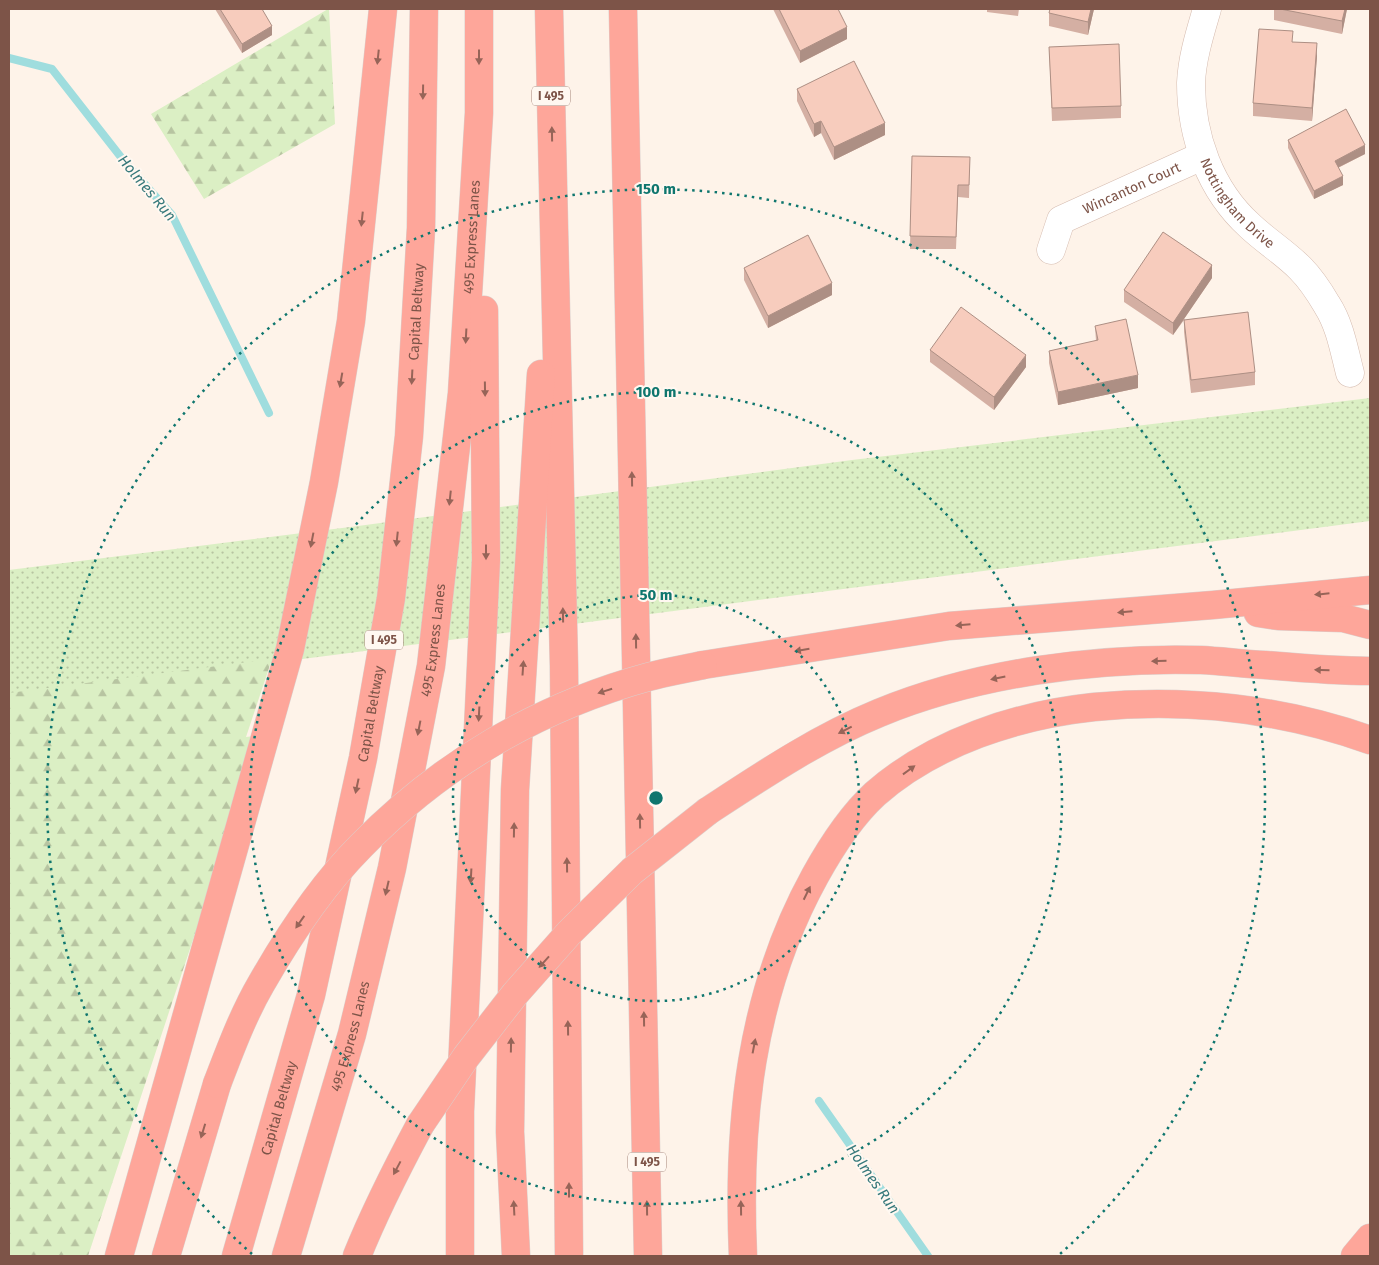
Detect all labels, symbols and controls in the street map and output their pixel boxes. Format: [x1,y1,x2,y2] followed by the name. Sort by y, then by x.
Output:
[374,50,382,66] one-way arrow
[475,50,483,66] one-way arrow
[419,85,427,101] one-way arrow
[532,86,570,105] road number: I 495
[548,126,556,142] one-way arrow
[114,151,180,225] water label: Holmes Run
[1197,155,1278,252] street label: Nottingham Drive
[1080,158,1184,218] street label: Wincanton Court
[460,179,483,295] street label: 495 Express Lanes
[636,180,676,198] text: 150 m
[358,211,366,227] one-way arrow
[405,263,427,361] street label: Capital Beltway
[461,329,469,345] one-way arrow
[408,369,416,385] one-way arrow
[337,372,345,388] one-way arrow
[481,382,489,398] one-way arrow
[636,383,676,401] text: 100 m
[628,470,636,486] one-way arrow
[446,490,454,506] one-way arrow
[393,531,401,547] one-way arrow
[308,532,316,547] one-way arrow
[482,544,490,560] one-way arrow
[417,582,449,698] street label: 495 Express Lanes
[639,586,673,604] text: 50 m
[1313,591,1329,599] one-way arrow
[559,607,567,623] one-way arrow
[1117,608,1133,616] one-way arrow
[955,622,971,630] one-way arrow
[365,630,403,650] road number: I 495
[631,633,639,649] one-way arrow
[794,646,810,654] one-way arrow
[1151,657,1167,665] one-way arrow
[519,660,527,676] one-way arrow
[354,664,388,764] street label: Capital Beltway
[1313,665,1329,673] one-way arrow
[991,674,1006,682] one-way arrow
[598,688,613,696] one-way arrow
[475,706,483,722] one-way arrow
[415,721,423,736] one-way arrow
[838,726,852,734] one-way arrow
[902,764,915,775] one-way arrow
[353,778,361,793] one-way arrow
[647,789,665,807] centre of rings
[635,813,643,829] one-way arrow
[511,822,519,838] one-way arrow
[562,857,570,873] one-way arrow
[467,869,475,885] one-way arrow
[383,880,391,895] one-way arrow
[803,886,811,900] one-way arrow
[295,915,305,929] one-way arrow
[538,955,550,967] one-way arrow
[327,979,373,1094] street label: 495 Express Lanes
[640,1010,648,1026] one-way arrow
[564,1019,572,1035] one-way arrow
[507,1037,515,1053] one-way arrow
[751,1038,759,1054] one-way arrow
[257,1059,300,1157] street label: Capital Beltway
[199,1123,207,1138] one-way arrow
[842,1141,904,1217] water label: Holmes Run
[628,1152,666,1172] road number: I 495
[393,1160,401,1175] one-way arrow
[565,1182,573,1198] one-way arrow
[509,1199,517,1215] one-way arrow
[643,1199,651,1215] one-way arrow
[737,1199,745,1215] one-way arrow

